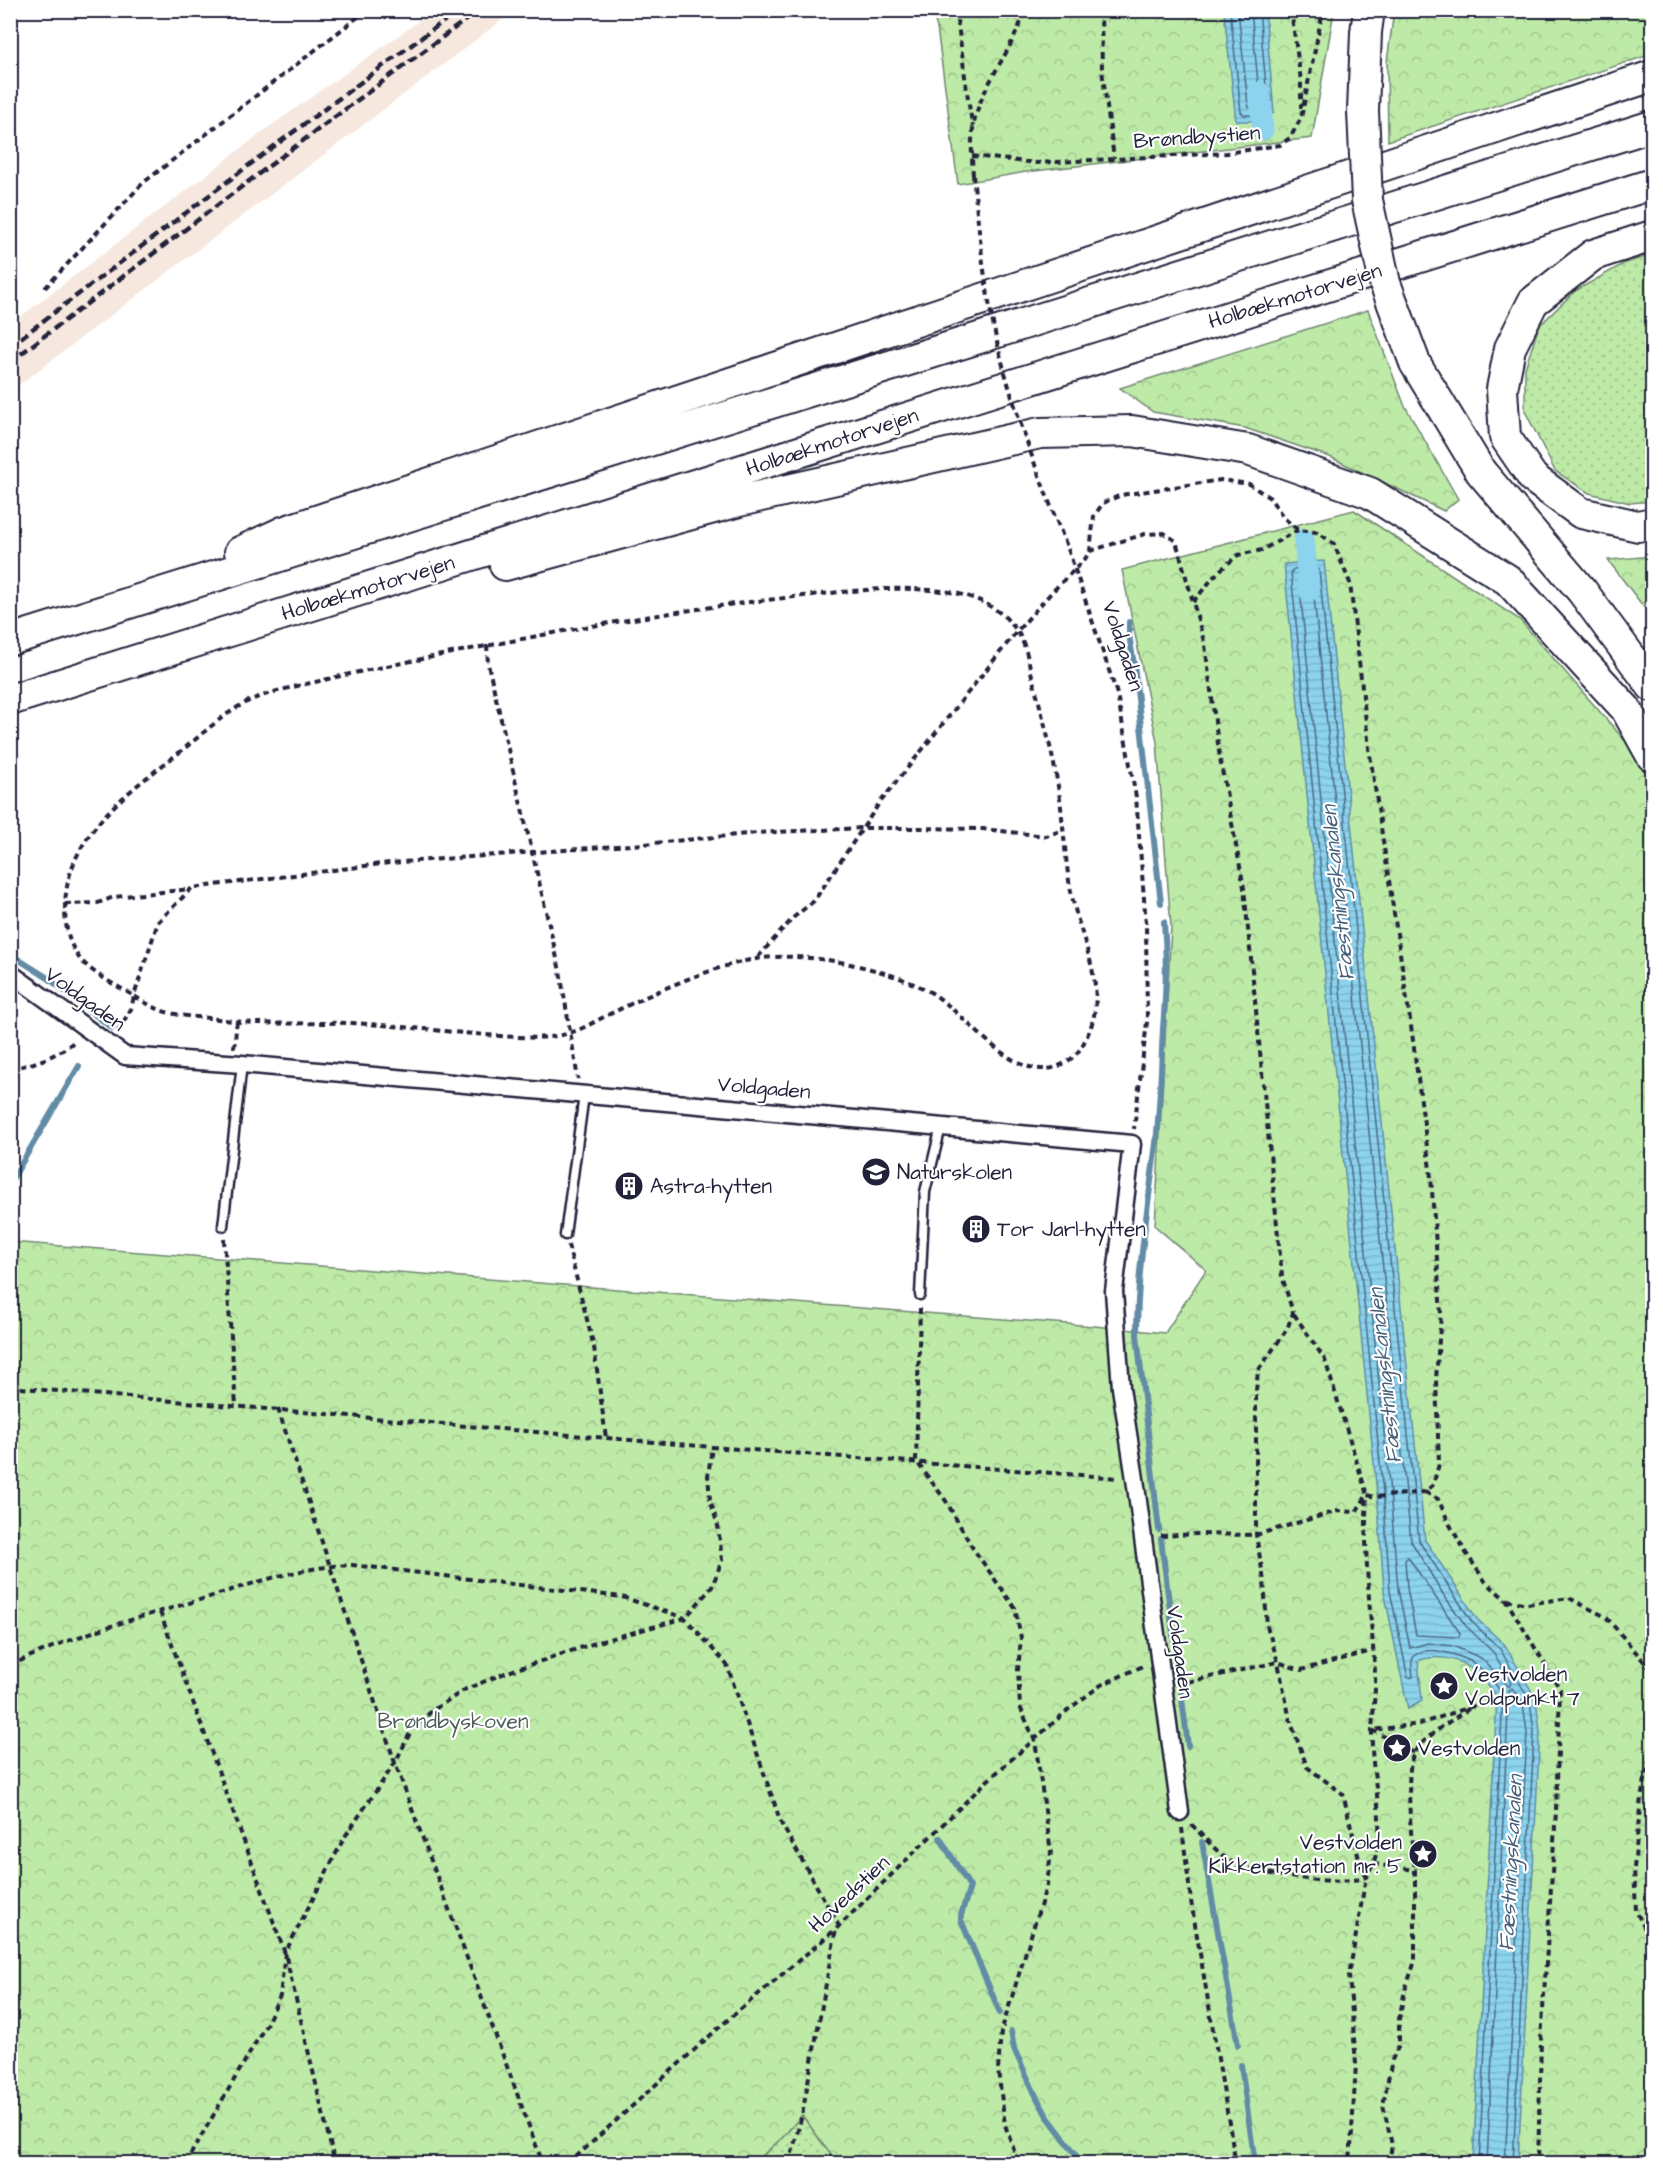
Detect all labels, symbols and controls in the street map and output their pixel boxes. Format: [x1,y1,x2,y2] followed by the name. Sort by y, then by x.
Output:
[1133,118,1261,158] street label: Brøndbystien
[1205,256,1385,336] street label: Holbækmotorvejen
[742,400,922,484] street label: Holbækmotorvejen
[278,548,458,628] street label: Holbækmotorvejen
[1093,597,1151,695] street label: Voldgaden
[1313,802,1364,982] water label: Fæstningskanalen
[38,960,131,1040] street label: Voldgaden
[716,1069,812,1108] street label: Voldgaden
[860,1156,892,1188] school or university icon: Naturskolen
[897,1158,1012,1187] place label: Naturskolen
[613,1170,645,1202] building icon: Astra-hytten
[650,1172,772,1203] place label: Astra-hytten
[960,1213,992,1245] building icon: Tor Jarl-hytten
[997,1215,1146,1246] place label: Tor Jarl-hytten
[1360,1285,1411,1465] water label: Fæstningskanalen
[1157,1604,1201,1700] street label: Voldgaden
[1465,1660,1580,1714] place label: Vestvolden Voldpunkt 7
[1428,1670,1460,1702] place icon: Vestvolden Voldpunkt 7
[378,1707,528,1738] park label: Brøndbyskoven
[1381,1732,1413,1764] place icon: Vestvolden
[1418,1734,1520,1763] place label: Vestvolden
[1491,1772,1532,1952] water label: Fæstningskanalen
[1208,1828,1402,1881] place label: Vestvolden Kikkertstation nr. 5
[1407,1838,1439,1870] place icon: Vestvolden Kikkertstation nr. 5
[802,1849,896,1939] street label: Hovedstien

